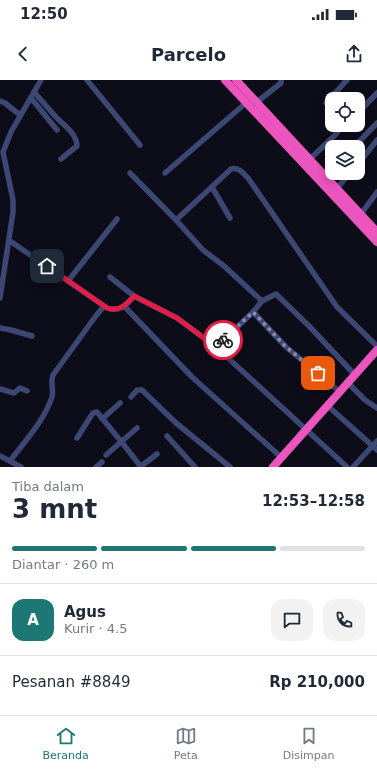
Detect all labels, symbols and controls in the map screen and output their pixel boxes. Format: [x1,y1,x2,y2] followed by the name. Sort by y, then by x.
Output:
[20,5,68,23] text: 12:50
[12,43,34,65] icon: back
[343,43,365,65] icon: share
[151,44,226,65] text: Parcelo
[325,92,365,180] map controls
[325,92,365,132] button: locate
[325,140,365,180] button: layers
[30,249,64,283] pin
[36,255,58,277] icon: home
[203,320,243,360] courier
[212,329,234,351] icon: bike
[301,356,335,390] pin
[307,362,329,384] icon: bag
[12,479,84,494] text: Tiba dalam
[262,492,365,510] text: 12:53–12:58
[12,494,97,524] text: 3 mnt
[12,557,114,572] text: Diantar · 260 m
[271,599,313,641] button: chat
[323,599,365,641] button: phone
[64,603,106,621] text: Agus
[27,611,39,629] text: A
[64,621,128,636] text: Kurir · 4.5
[12,673,130,691] text: Pesanan #8849
[269,673,365,691] text: Rp 210,000
[42,725,89,762] tab: Beranda
[174,725,198,762] tab: Peta
[283,725,335,762] tab: Disimpan

